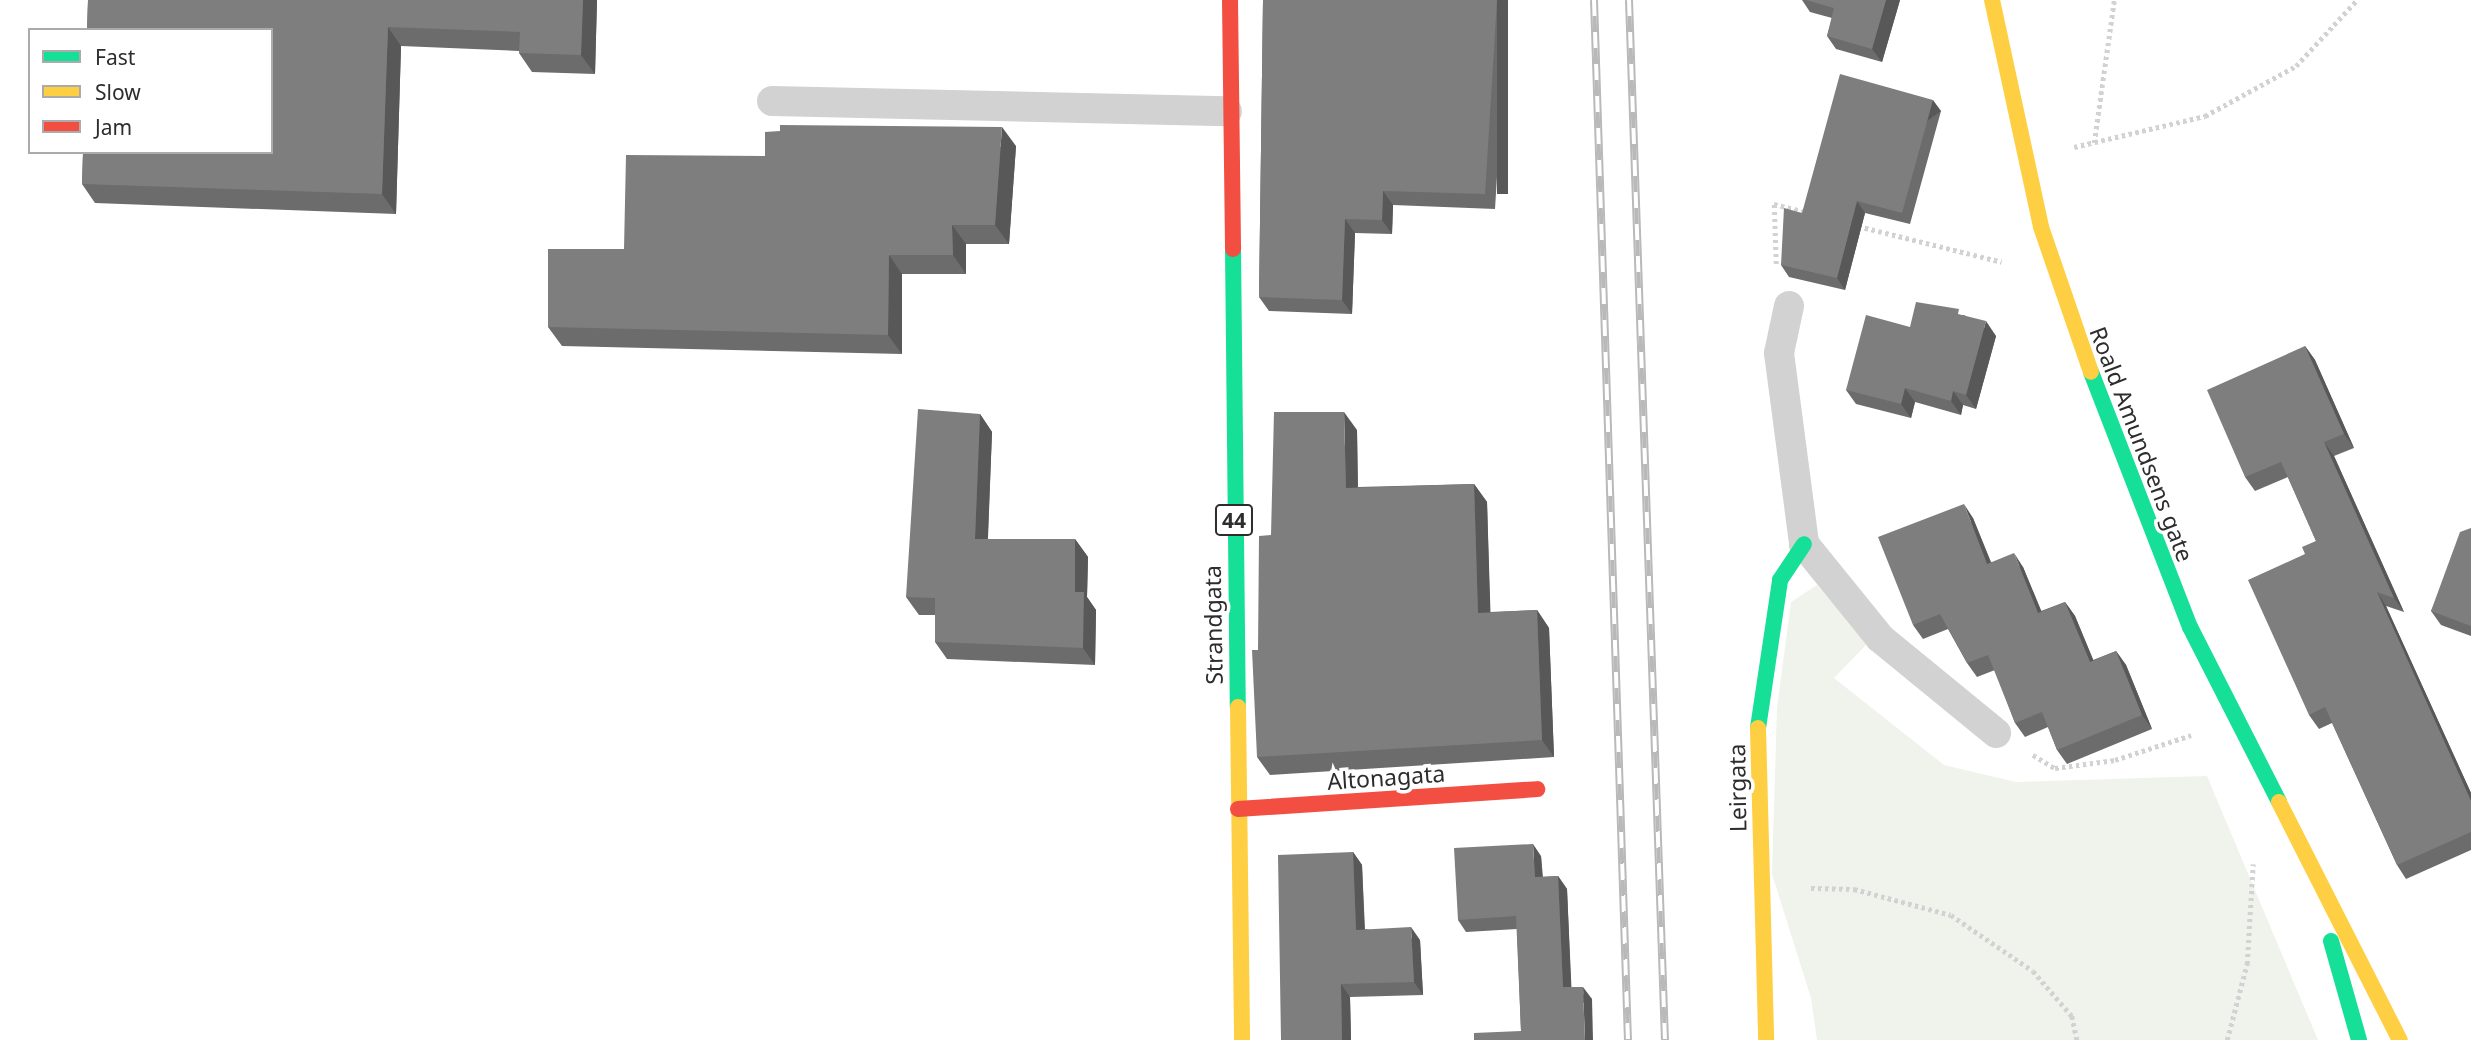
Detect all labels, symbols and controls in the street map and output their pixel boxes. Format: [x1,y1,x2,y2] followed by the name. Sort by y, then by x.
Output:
[28,28,273,154] legend
[95,43,135,71] text: Fast
[95,78,141,106] text: Slow
[95,113,132,141] text: Jam
[2084,323,2200,565] street label: Roald Amundsens gate
[1215,503,1253,538] road number: 44
[1198,565,1228,685] street label: Strandgata
[1722,744,1752,832] street label: Leirgata
[1326,759,1446,795] street label: Altonagata

